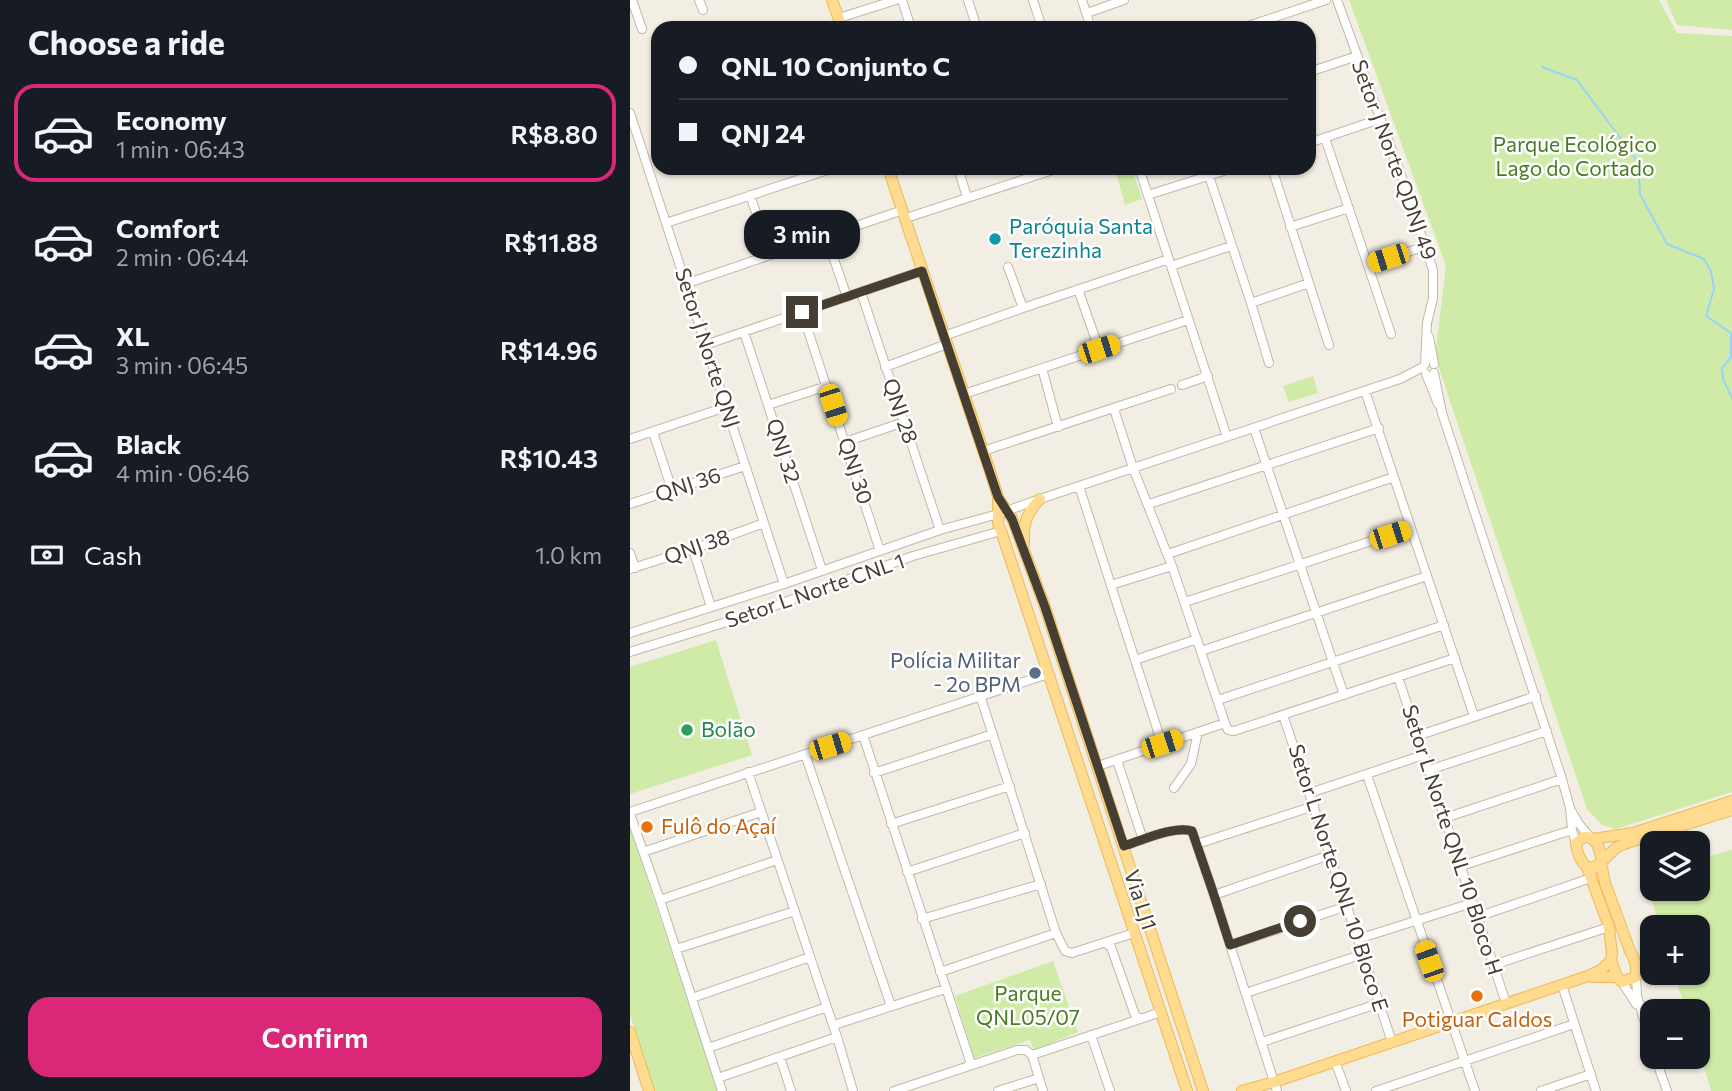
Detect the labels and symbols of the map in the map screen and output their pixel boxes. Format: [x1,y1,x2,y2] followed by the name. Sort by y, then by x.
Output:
[1348,56,1443,263] street label: Setor J Norte QDNJ 49
[1493,131,1657,180] park label: Parque Ecológico Lago do Cortado
[744,210,860,260] callout: 3 min
[1009,213,1153,262] place label: Paróquia Santa Terezinha
[987,231,1003,247] marker: Paróquia Santa Terezinha
[1365,242,1412,274] car
[671,265,746,430] street label: Setor J Norte QNJ
[786,296,818,328] route end
[1076,333,1123,365] car
[879,375,924,446] street label: QNJ 28
[817,382,850,428] car
[762,415,807,486] street label: QNJ 32
[834,434,879,507] street label: QNJ 30
[651,461,724,506] street label: QNJ 36
[1367,519,1414,551] car
[660,523,733,568] street label: QNJ 38
[721,547,908,632] street label: Setor L Norte CNL 1
[890,647,1021,696] place label: Polícia Militar - 2o BPM
[1027,665,1043,681] marker: Polícia Militar - 2o BPM
[1398,701,1509,978] street label: Setor L Norte QNL 10 Bloco H
[701,716,756,741] place label: Bolão
[679,722,695,738] marker: Bolão
[1139,728,1186,760] car
[807,730,854,762] car
[1284,741,1395,1014] street label: Setor L Norte QNL 10 Bloco E
[661,813,776,838] place label: Fulô do Açaí
[639,819,655,835] marker: Fulô do Açaí
[1120,866,1163,933] street label: Via LJ1
[1284,905,1316,937] route start
[1413,938,1446,984] car
[976,980,1080,1029] park label: Parque QNL05/07
[1469,988,1485,1004] marker: Potiguar Caldos
[1402,1006,1552,1031] place label: Potiguar Caldos

